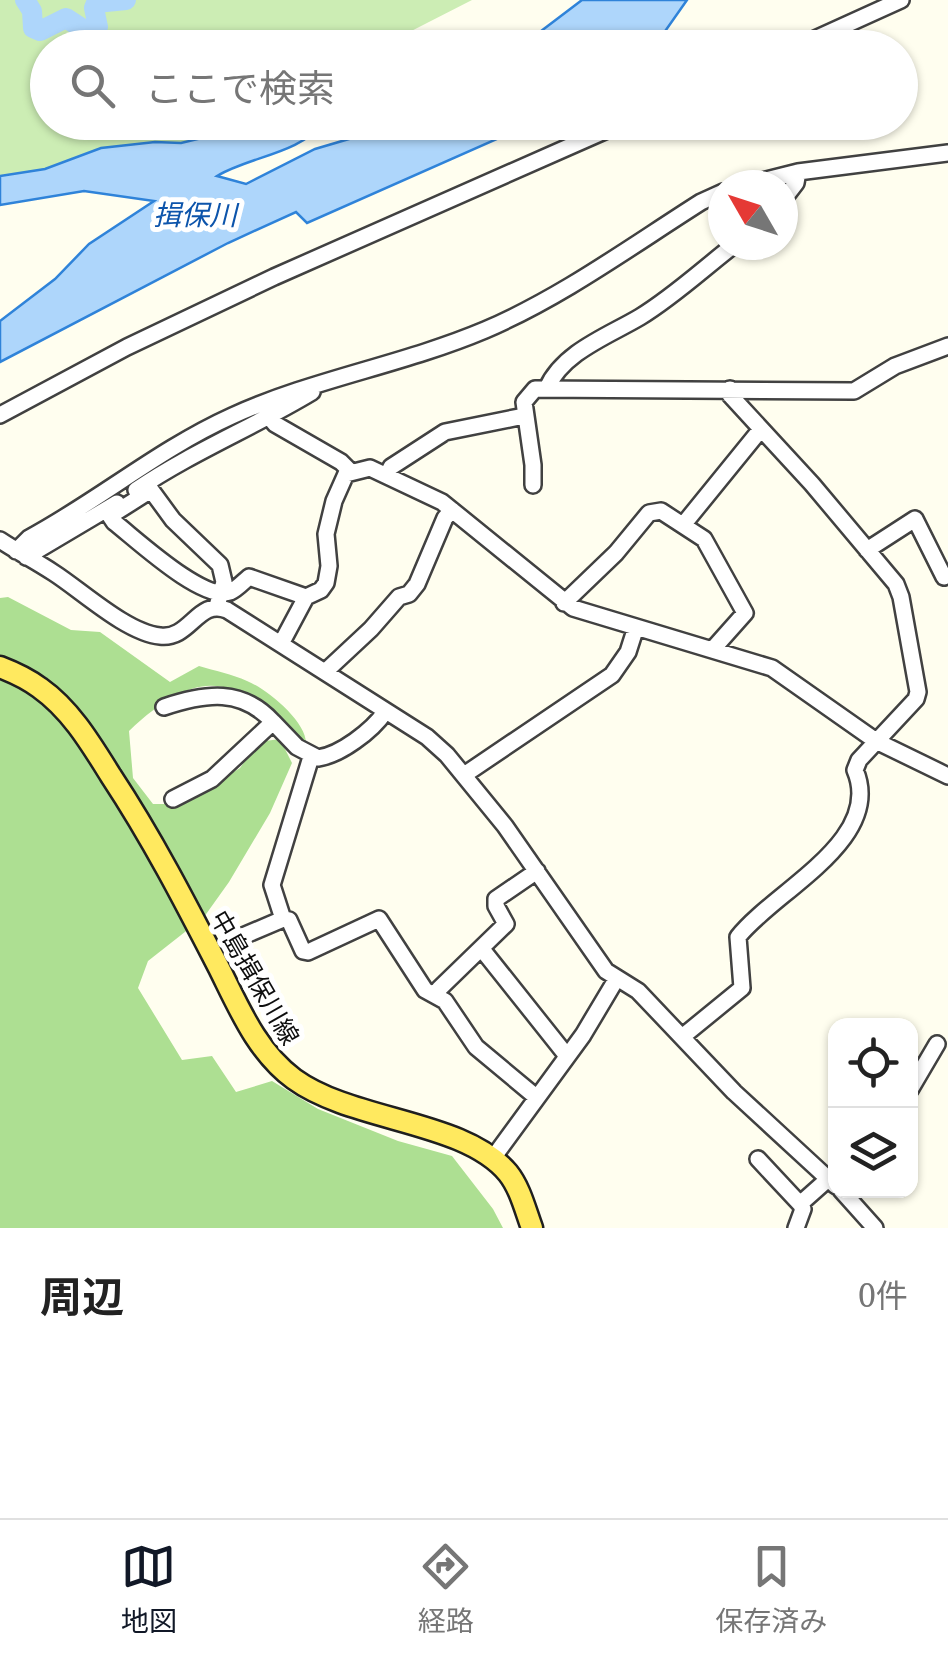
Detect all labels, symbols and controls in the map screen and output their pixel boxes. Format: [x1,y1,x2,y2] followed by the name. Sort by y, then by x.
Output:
[30,30,918,140] search box
[65,58,120,113] icon: search
[145,61,335,113] text: ここで検索
[708,170,798,260] north arrow
[153,195,240,233] water label: 揖保川
[204,904,308,1050] street label: 中島揖保川線
[828,1018,918,1198] map controls
[828,1018,918,1108] button: locate
[828,1108,918,1198] button: layers
[40,1267,124,1324] text: 周辺
[858,1273,908,1316] text: 0件
[121,1539,177,1639] tab: 地図
[418,1539,474,1639] tab: 経路
[715,1539,827,1639] tab: 保存済み

